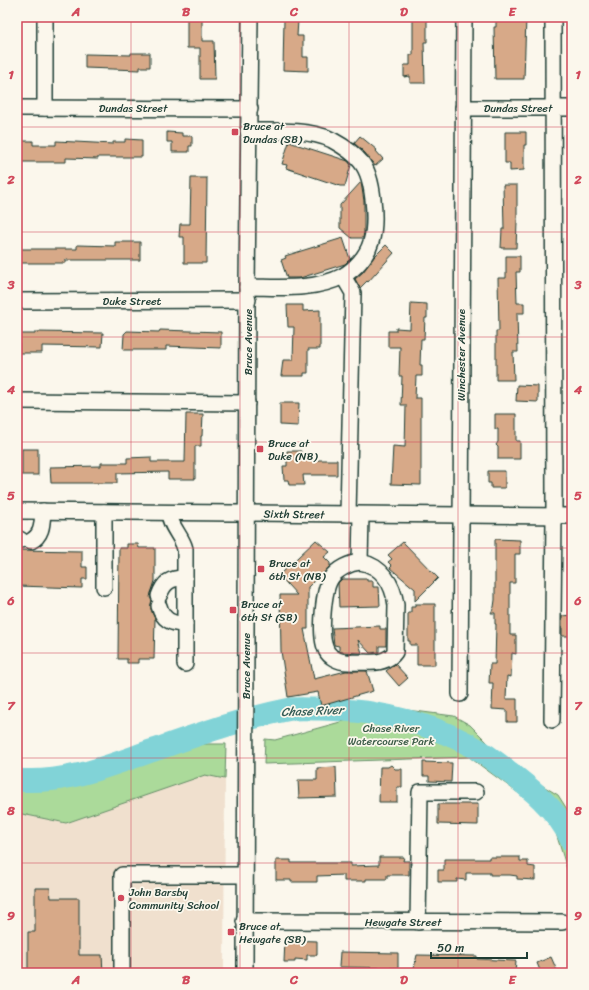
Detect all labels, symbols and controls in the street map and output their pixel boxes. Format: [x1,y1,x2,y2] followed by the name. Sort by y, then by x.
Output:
[71,0,80,23] text: A
[182,0,191,23] text: B
[289,0,299,23] text: C
[400,0,408,23] text: D
[508,0,517,23] text: E
[8,63,14,86] text: 1
[575,63,581,86] text: 1
[99,99,168,118] street label: Dundas Street
[484,99,553,118] street label: Dundas Street
[243,117,303,149] place label: Bruce at Dundas (SB)
[230,127,240,137] marker: Bruce at Dundas (SB)
[6,168,15,191] text: 2
[573,168,582,191] text: 2
[6,273,15,296] text: 3
[573,273,582,296] text: 3
[103,292,162,311] street label: Duke Street
[239,308,258,375] street label: Bruce Avenue
[452,308,471,401] street label: Winchester Avenue
[6,378,16,401] text: 4
[573,378,583,401] text: 4
[268,434,319,466] place label: Bruce at Duke (NB)
[255,444,265,454] marker: Bruce at Duke (NB)
[7,484,15,507] text: 5
[574,484,582,507] text: 5
[263,504,325,525] street label: Sixth Street
[269,554,327,586] place label: Bruce at 6th St (NB)
[256,564,266,574] marker: Bruce at 6th St (NB)
[6,589,15,612] text: 6
[573,589,582,612] text: 6
[241,595,298,627] place label: Bruce at 6th St (SB)
[228,605,238,615] marker: Bruce at 6th St (SB)
[237,632,256,699] street label: Bruce Avenue
[7,694,16,717] text: 7
[574,694,583,717] text: 7
[281,699,345,723] water label: Chase River
[348,719,434,751] park label: Chase River Watercourse Park
[6,799,15,822] text: 8
[573,799,582,822] text: 8
[128,883,220,915] place label: John Barsby Community School
[116,893,126,903] marker: John Barsby Community School
[7,904,15,927] text: 9
[574,904,582,927] text: 9
[365,913,442,932] street label: Hewgate Street
[239,917,307,949] place label: Bruce at Hewgate (SB)
[226,927,236,937] marker: Bruce at Hewgate (SB)
[431,934,527,960] scale bar
[437,937,464,959] text: 50 m
[71,968,80,990] text: A
[182,968,191,990] text: B
[289,968,299,990] text: C
[400,968,408,990] text: D
[508,968,517,990] text: E

